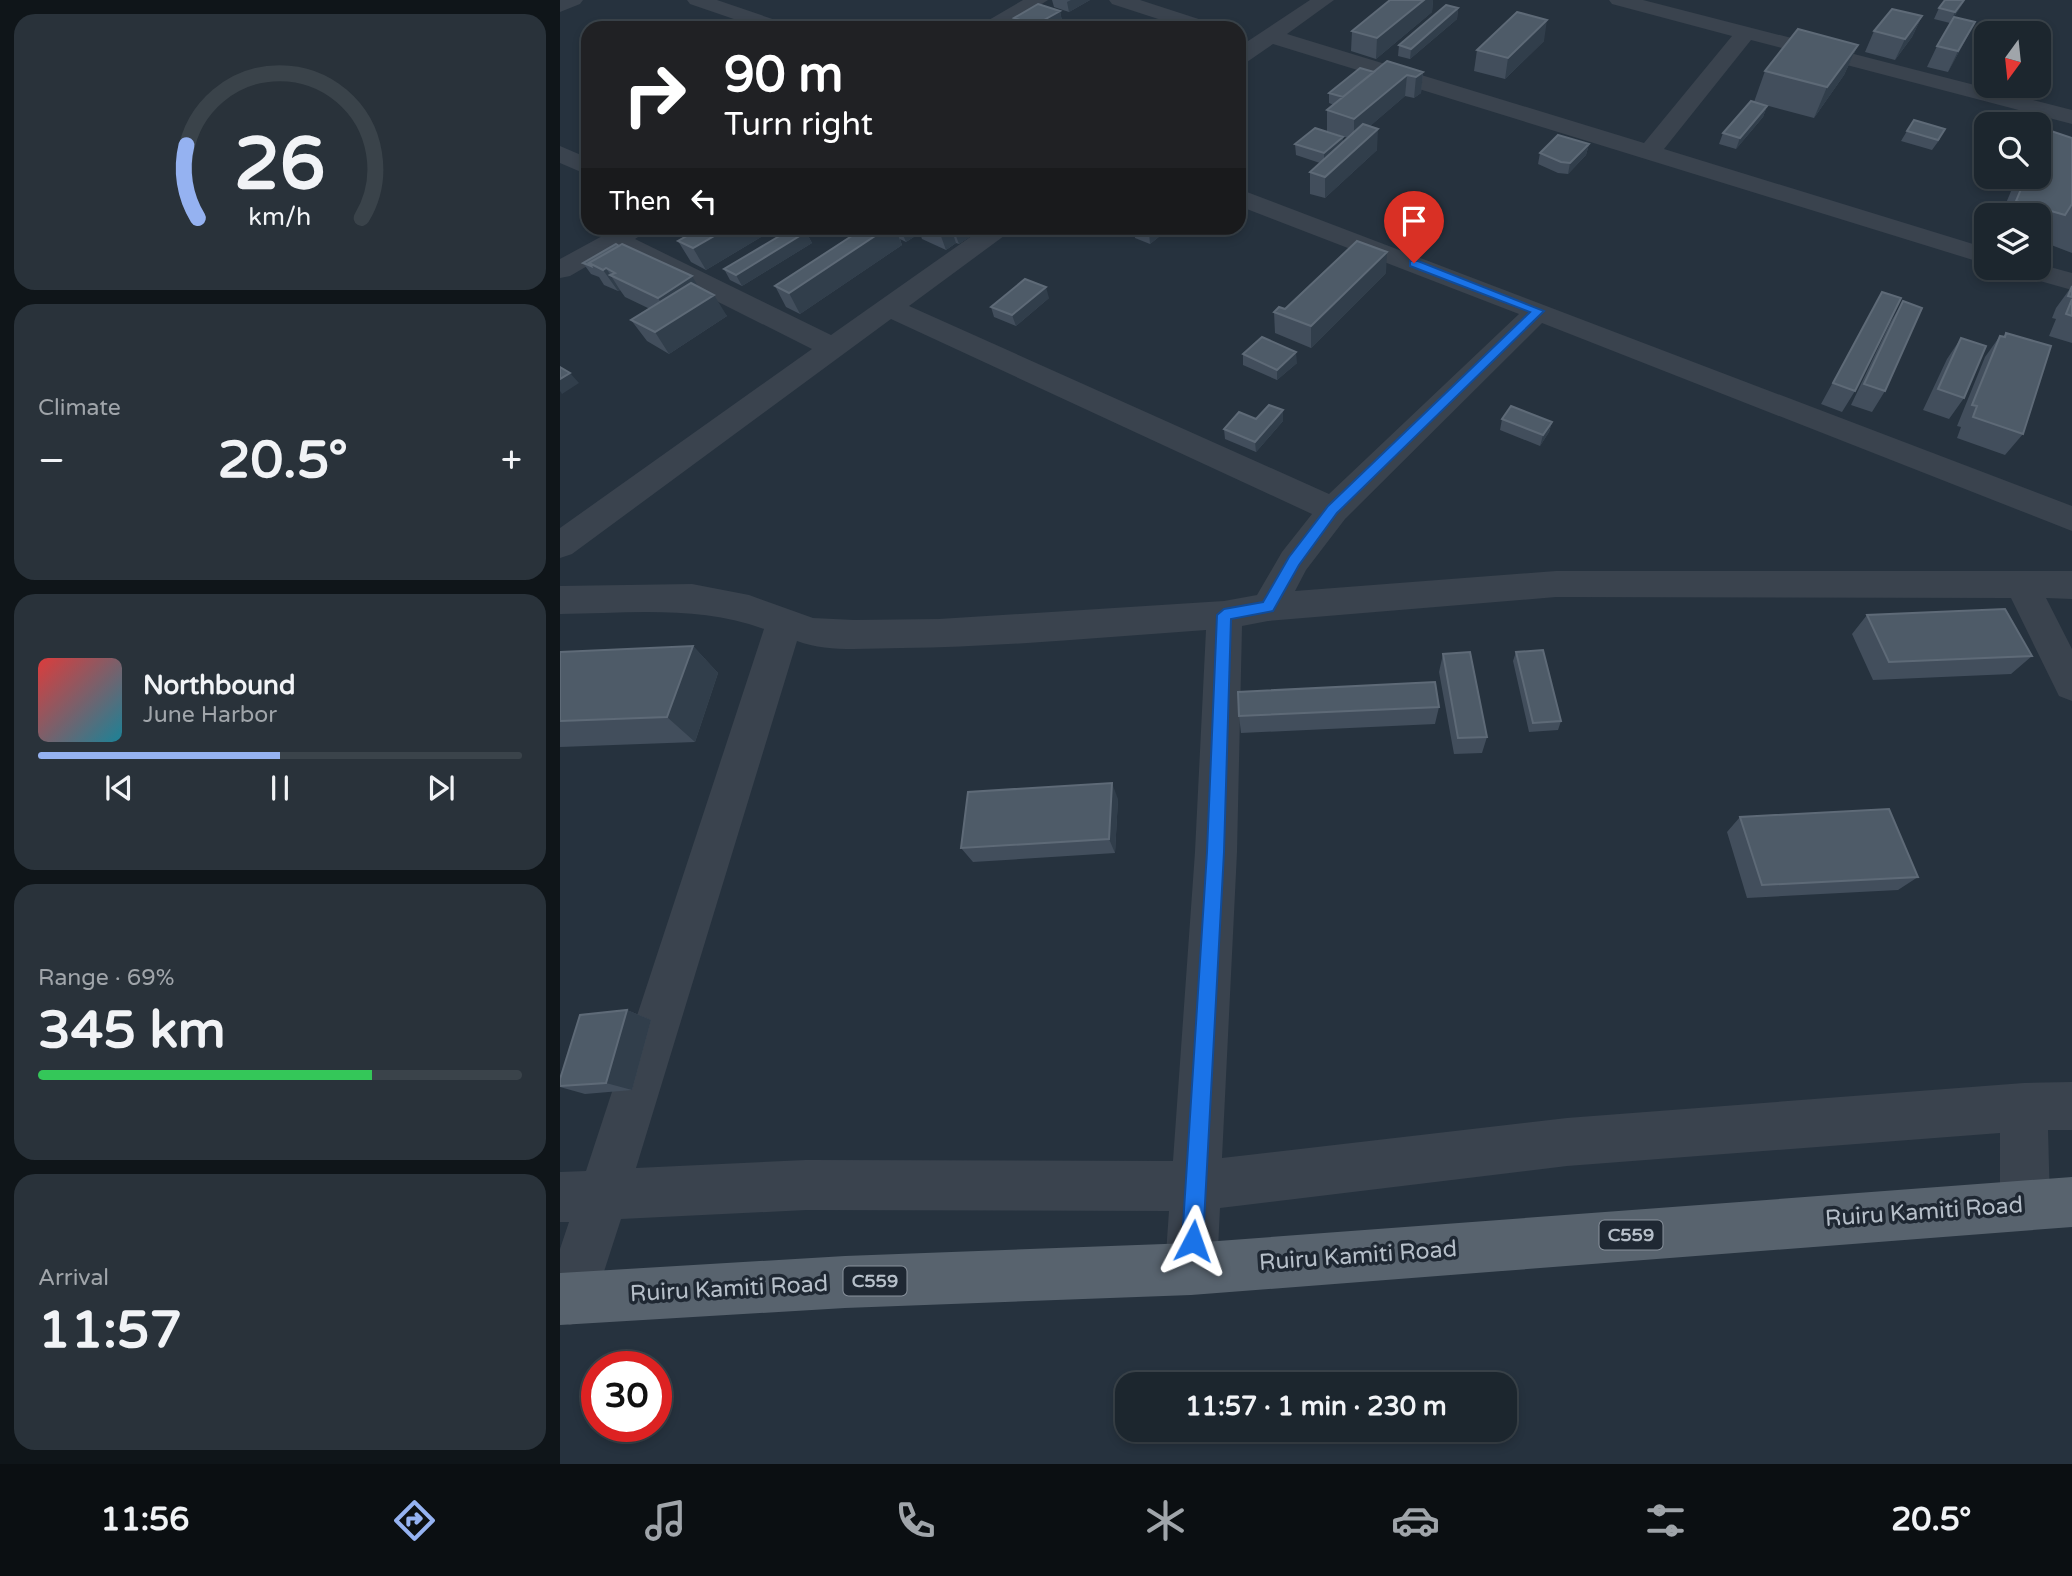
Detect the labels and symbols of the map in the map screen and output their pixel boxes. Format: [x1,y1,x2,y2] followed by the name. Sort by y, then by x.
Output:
[1974,21,2051,98] north arrow
[1384,191,1444,263] pin
[1824,1191,2024,1233] street label: Ruiru Kamiti Road
[1156,1204,1230,1278] position arrow
[1600,1220,1662,1250] road number: C559
[1258,1235,1458,1277] street label: Ruiru Kamiti Road
[844,1266,906,1296] road number: C559
[629,1270,829,1308] street label: Ruiru Kamiti Road
[581,1351,672,1442] speed limit sign: 30

